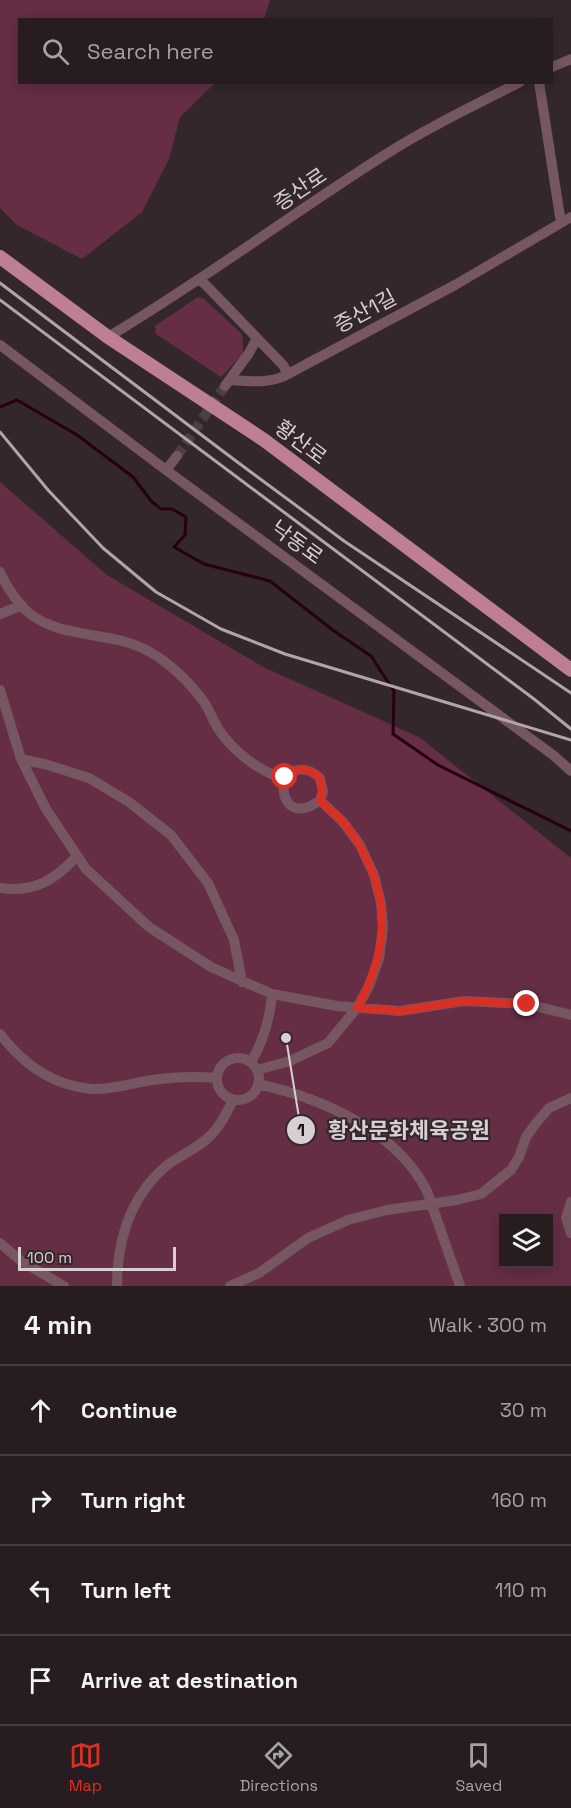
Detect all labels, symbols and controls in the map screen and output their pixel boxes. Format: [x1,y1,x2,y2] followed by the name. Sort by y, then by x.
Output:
[18,18,553,84] search box
[39,35,72,68] icon: search
[87,37,214,65] text: Search here
[268,162,332,216] street label: 증산로
[329,283,401,339] street label: 증산1길
[270,414,332,470] street label: 황산로
[266,514,328,570] street label: 낙동로
[271,763,297,789] route start
[513,990,539,1016] route end
[286,1110,502,1150] callout: 황산문화체육공원
[328,1116,490,1144] text: 황산문화체육공원
[297,1118,305,1141] text: 1
[499,1214,553,1268] map controls
[499,1214,553,1268] button: layers
[18,1244,176,1272] scale bar
[27,1247,72,1268] text: 100 m
[24,1308,92,1342] text: 4 min
[428,1312,547,1338] text: Walk · 300 m
[24,1394,57,1427] icon: ahead
[81,1396,177,1424] text: Continue
[500,1397,547,1423] text: 30 m
[24,1484,57,1517] icon: right
[81,1486,186,1514] text: Turn right
[491,1487,547,1513] text: 160 m
[24,1574,57,1607] icon: left
[81,1576,171,1604] text: Turn left
[495,1577,547,1603] text: 110 m
[24,1664,57,1697] icon: arrive
[81,1666,298,1694] text: Arrive at destination
[69,1739,102,1796] tab: Map
[240,1739,318,1796] tab: Directions
[456,1739,502,1796] tab: Saved

